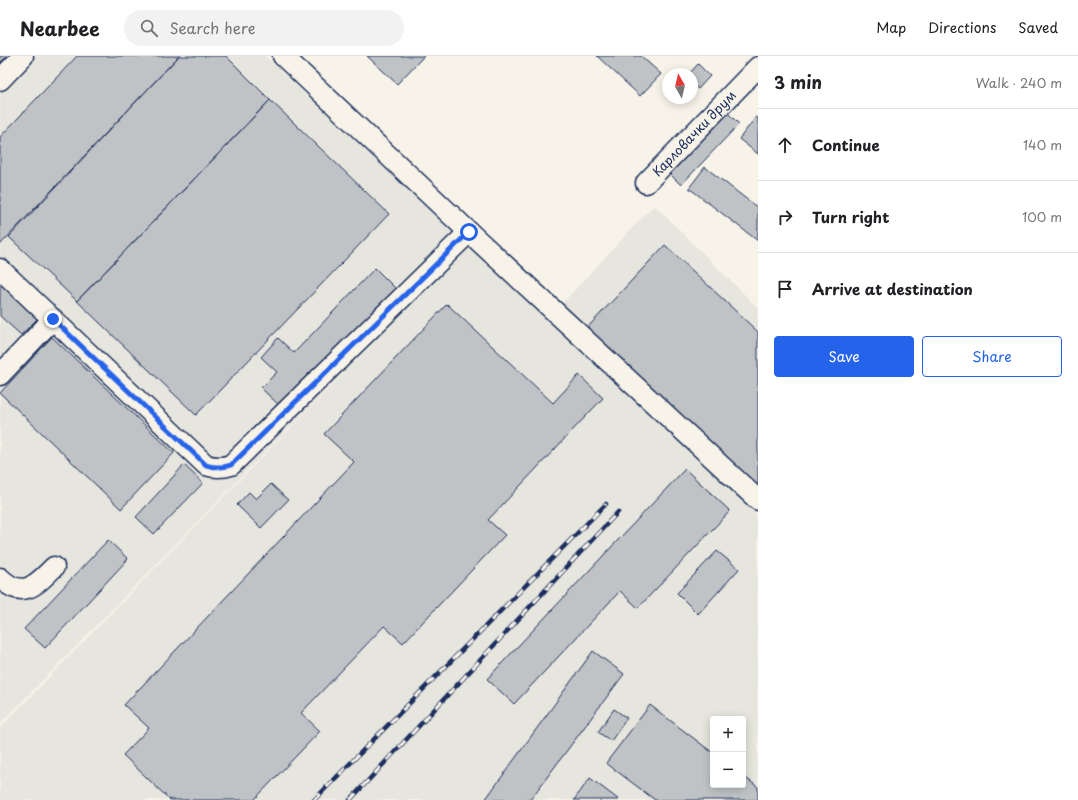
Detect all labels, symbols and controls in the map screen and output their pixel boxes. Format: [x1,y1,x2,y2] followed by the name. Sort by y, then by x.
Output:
[124,10,404,46] search box
[20,14,100,42] text: Nearbee
[170,16,255,39] text: Search here
[138,17,160,39] icon: search
[876,17,906,38] text: Map
[928,17,996,38] text: Directions
[1018,17,1058,38] text: Saved
[662,68,698,104] north arrow
[774,69,822,95] text: 3 min
[976,73,1062,92] text: Walk · 240 m
[647,86,740,180] street label: Карловачки друм
[812,133,880,156] text: Continue
[774,134,796,156] icon: ahead
[1023,135,1062,154] text: 140 m
[812,205,889,228] text: Turn right
[774,206,796,228] icon: right
[1022,207,1062,226] text: 100 m
[460,223,478,241] route start
[812,277,973,300] text: Arrive at destination
[774,278,796,300] icon: arrive
[44,310,62,328] route end
[774,336,914,377] button: Save
[922,336,1062,377] button: Share
[710,716,746,788] map controls
[710,716,746,752] button: +
[710,752,746,788] button: −

